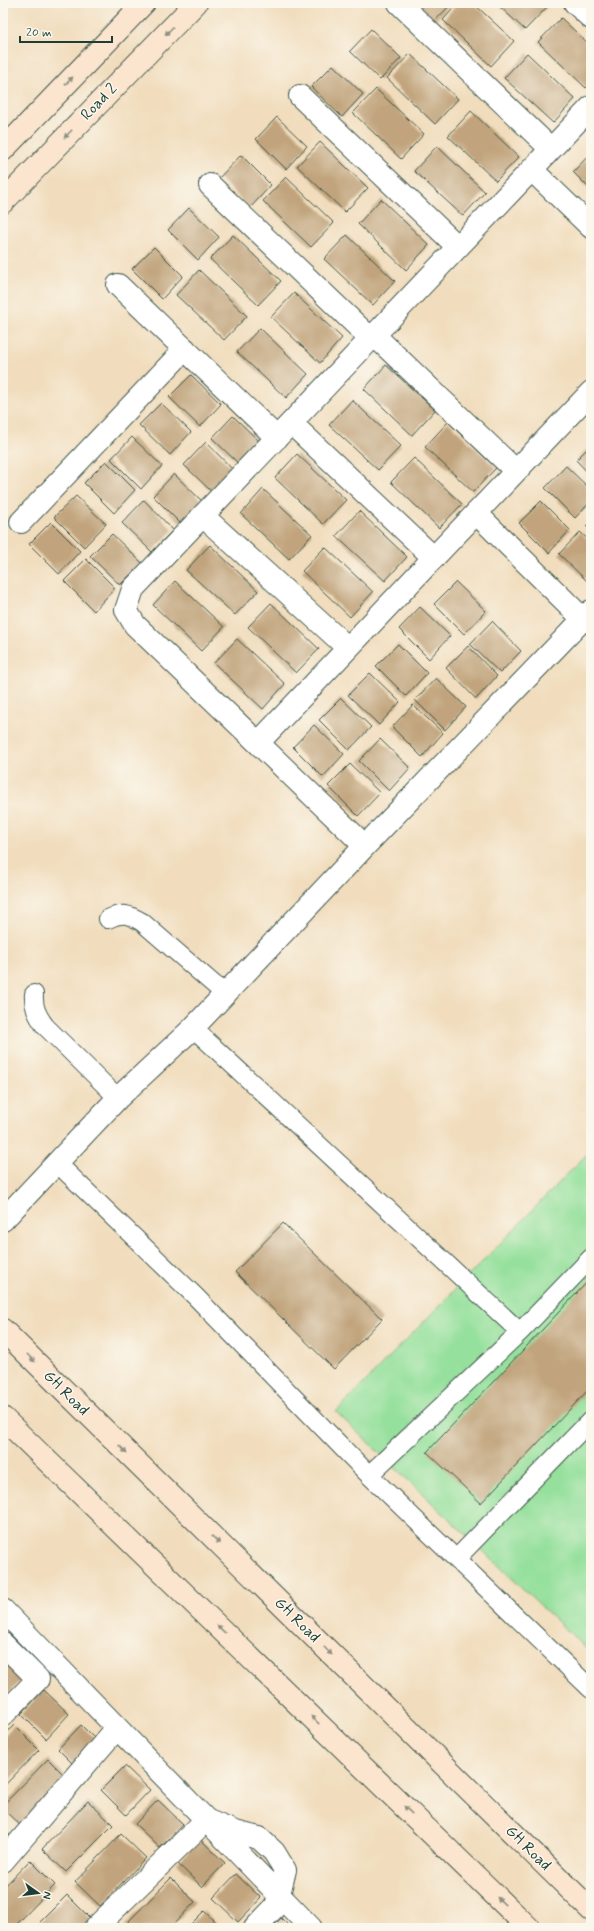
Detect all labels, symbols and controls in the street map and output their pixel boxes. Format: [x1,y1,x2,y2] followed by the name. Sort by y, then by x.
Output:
[20,18,112,44] scale bar
[26,25,52,41] text: 20 m
[164,26,174,36] one-way arrow
[64,76,74,86] one-way arrow
[76,79,122,125] street label: Road 2
[64,129,73,139] one-way arrow
[26,1353,36,1363] one-way arrow
[39,1366,93,1420] street label: GH Road
[118,1444,128,1454] one-way arrow
[211,1535,221,1545] one-way arrow
[270,1593,324,1647] street label: GH Road
[216,1625,226,1634] one-way arrow
[323,1646,333,1656] one-way arrow
[310,1715,320,1725] one-way arrow
[403,1806,413,1815] one-way arrow
[501,1821,555,1875] street label: GH Road
[18,1873,58,1913] north arrow
[39,1890,54,1900] text: N
[496,1896,506,1906] one-way arrow

